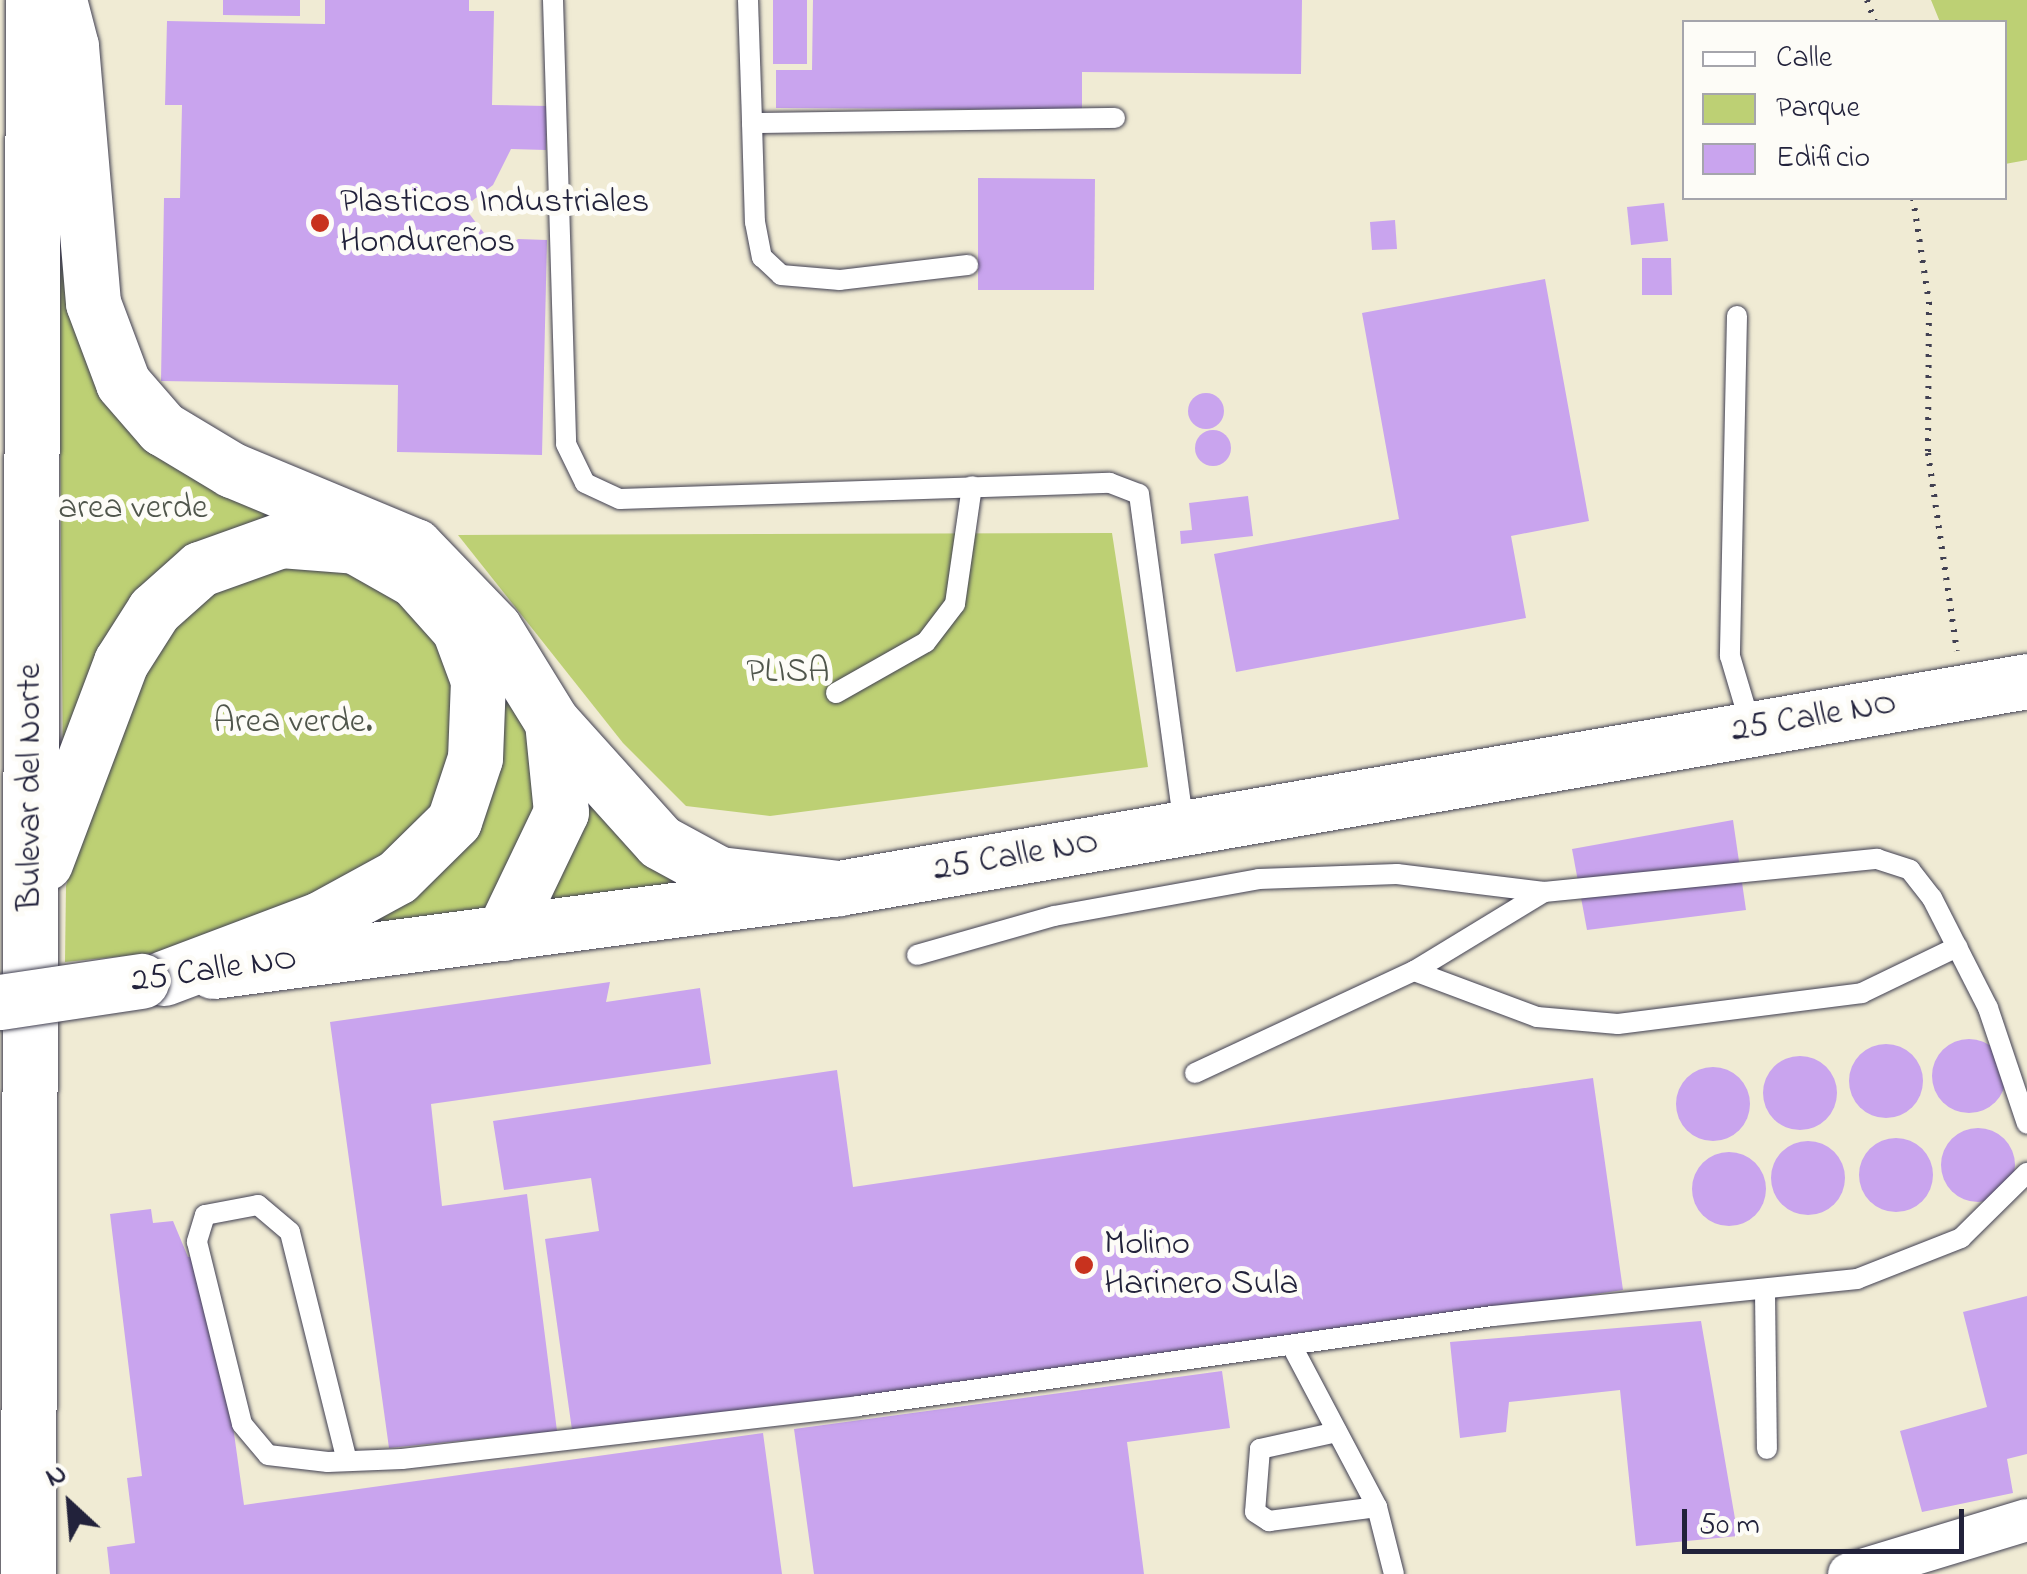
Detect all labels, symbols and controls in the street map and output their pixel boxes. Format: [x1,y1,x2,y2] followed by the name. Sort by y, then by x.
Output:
[1682,20,2007,200] legend
[1776,37,1832,81] text: Calle
[1776,87,1860,131] text: Parque
[1776,137,1870,181] text: Edificio
[340,182,649,264] place label: Plasticos Industriales Hondureños
[309,212,331,234] marker: Plasticos Industriales Hondureños
[58,488,208,530] park label: area verde
[746,652,830,694] park label: PLISA
[10,663,52,911] street label: Bulevar del Norte
[1728,683,1900,753] street label: 25 Calle NO
[213,702,373,744] park label: Area verde.
[930,822,1102,892] street label: 25 Calle NO
[128,939,300,1003] street label: 25 Calle NO
[1104,1224,1298,1306] place label: Molino Harinero Sula
[1073,1254,1095,1276] marker: Molino Harinero Sula
[20,1454,120,1554] north arrow
[39,1454,74,1499] text: N
[1687,1489,1970,1551] scale bar
[1699,1504,1760,1548] text: 50 m

